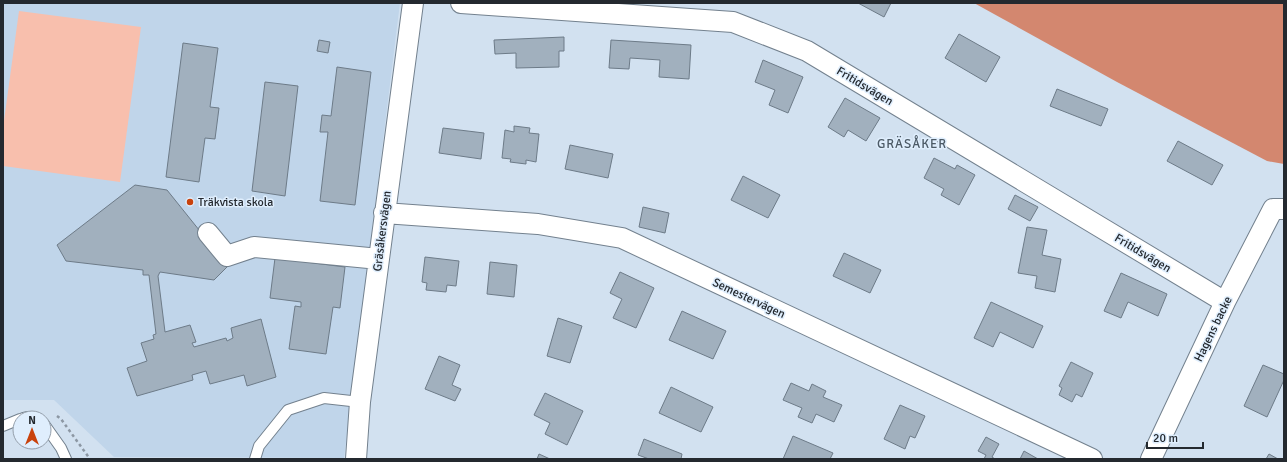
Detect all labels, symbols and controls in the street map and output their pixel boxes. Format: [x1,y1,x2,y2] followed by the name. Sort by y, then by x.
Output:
[834,64,896,109] street label: Fritidsvägen
[877,135,947,152] district label: GRÄSÅKER
[370,190,395,272] street label: Gräsåkersvägen
[198,195,273,210] place label: Träkvista skola
[185,197,195,207] marker: Träkvista skola
[1112,231,1174,276] street label: Fritidsvägen
[710,275,788,322] street label: Semestervägen
[1191,294,1236,364] street label: Hagens backe
[12,410,52,450] north arrow
[28,414,36,427] text: N
[1147,424,1203,450] scale bar
[1153,431,1178,446] text: 20 m

